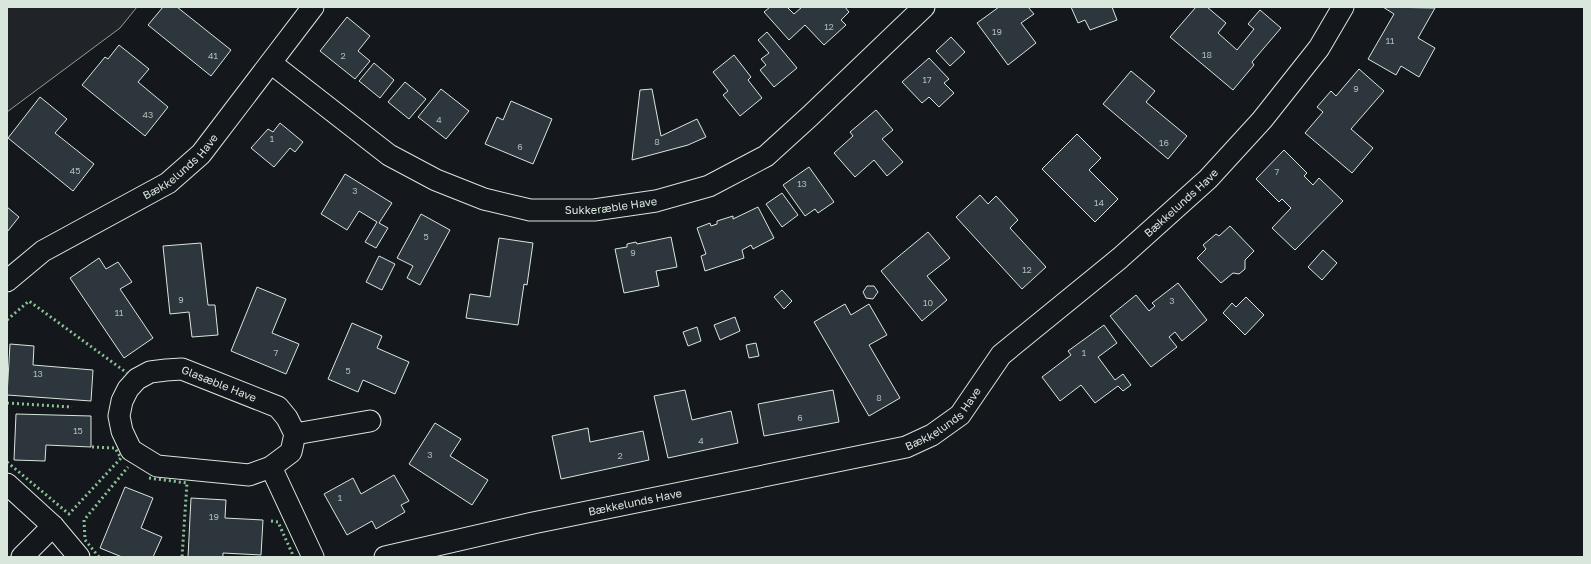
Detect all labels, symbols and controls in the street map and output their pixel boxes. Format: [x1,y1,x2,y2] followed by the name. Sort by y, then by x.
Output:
[824,21,834,32] house number: 12
[992,26,1002,37] house number: 19
[1386,35,1395,46] house number: 11
[1202,49,1212,60] house number: 18
[208,50,219,61] house number: 41
[340,50,346,61] house number: 2
[922,74,932,85] house number: 17
[1353,83,1359,94] house number: 9
[143,109,153,120] house number: 43
[436,114,442,125] house number: 4
[140,131,220,202] street label: Bækkelunds Have
[270,133,275,144] house number: 1
[654,136,660,147] house number: 8
[1159,137,1169,148] house number: 16
[517,141,523,152] house number: 6
[70,165,80,176] house number: 45
[1141,166,1220,239] street label: Bækkelunds Have
[1275,166,1280,177] house number: 7
[797,178,807,189] house number: 13
[352,185,358,196] house number: 3
[565,194,658,216] street label: Sukkeræble Have
[1094,197,1104,208] house number: 14
[423,231,429,242] house number: 5
[630,247,636,258] house number: 9
[1022,264,1032,275] house number: 12
[178,294,184,305] house number: 9
[1169,295,1175,306] house number: 3
[923,297,933,308] house number: 10
[115,307,124,318] house number: 11
[274,347,279,358] house number: 7
[1082,347,1087,358] house number: 1
[180,362,259,404] street label: Glasæble Have
[345,365,351,376] house number: 5
[33,368,43,379] house number: 13
[903,385,983,453] street label: Bækkelunds Have
[876,392,882,403] house number: 8
[797,412,803,423] house number: 6
[73,425,83,436] house number: 15
[698,435,704,446] house number: 4
[427,449,433,460] house number: 3
[617,450,623,461] house number: 2
[587,486,683,518] street label: Bækkelunds Have
[338,492,343,503] house number: 1
[209,511,219,522] house number: 19

